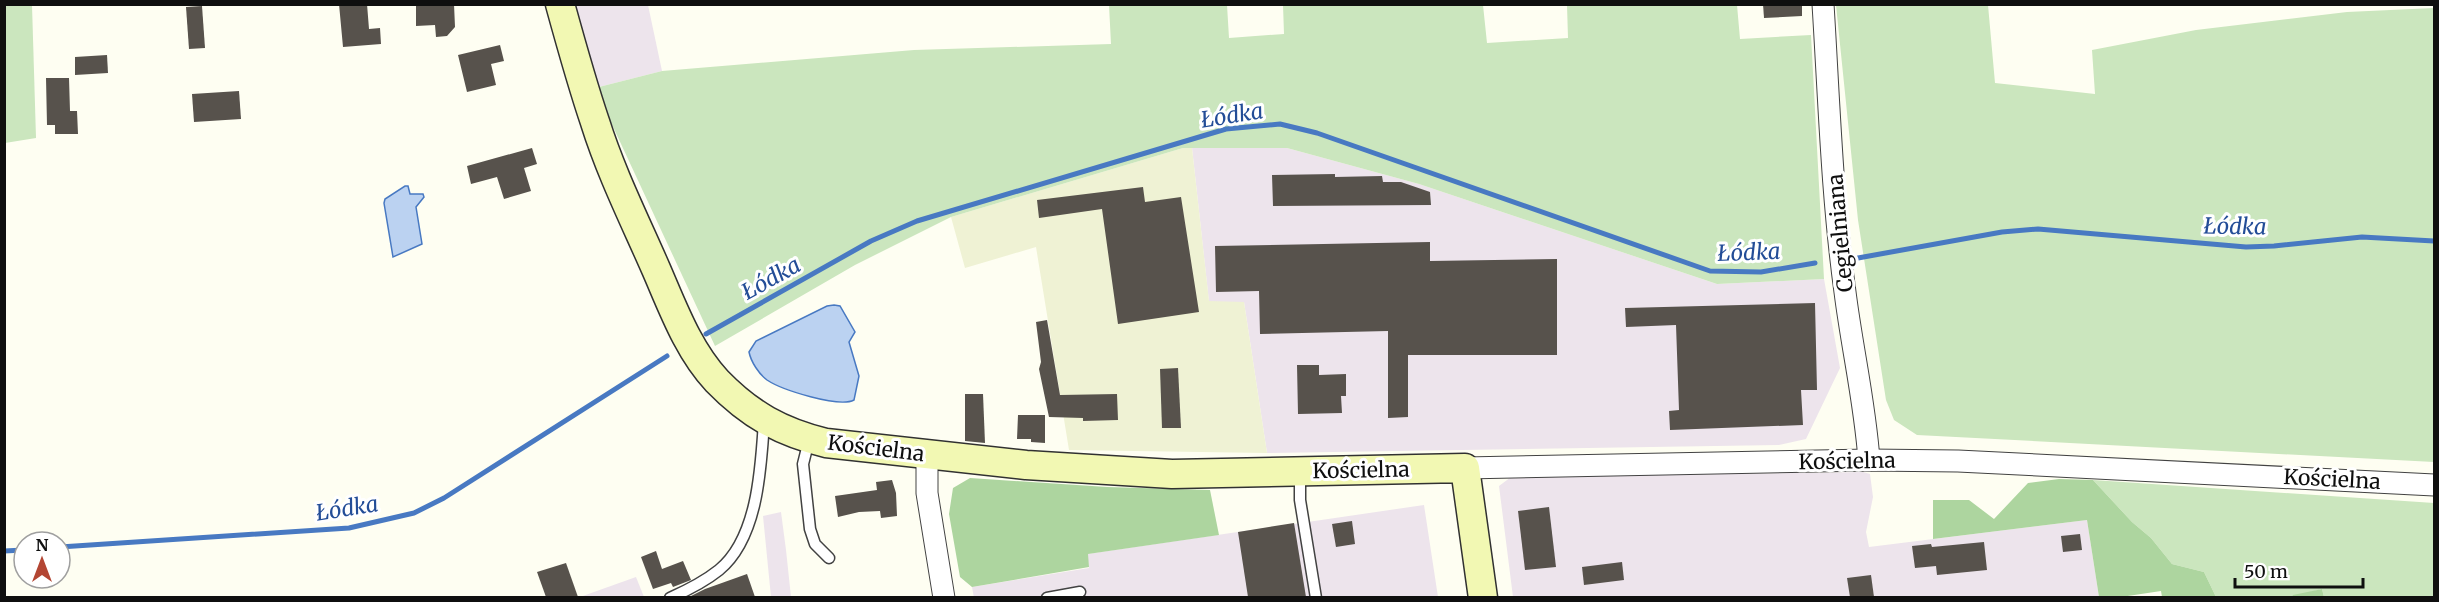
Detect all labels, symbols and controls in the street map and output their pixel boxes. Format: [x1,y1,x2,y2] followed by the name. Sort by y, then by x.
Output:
[1199,96,1265,134] water label: Łódka
[1821,173,1859,293] street label: Cegielniana
[2203,211,2267,241] water label: Łódka
[1717,237,1781,267] water label: Łódka
[737,251,805,305] water label: Łódka
[826,429,926,467] street label: Kościelna
[1798,447,1896,475] street label: Kościelna
[1312,456,1410,484] street label: Kościelna
[2283,463,2381,495] street label: Kościelna
[314,489,380,527] water label: Łódka
[12,530,72,590] north arrow
[36,535,49,555] text: N
[2235,551,2362,589] scale bar
[2244,560,2288,583] text: 50 m

